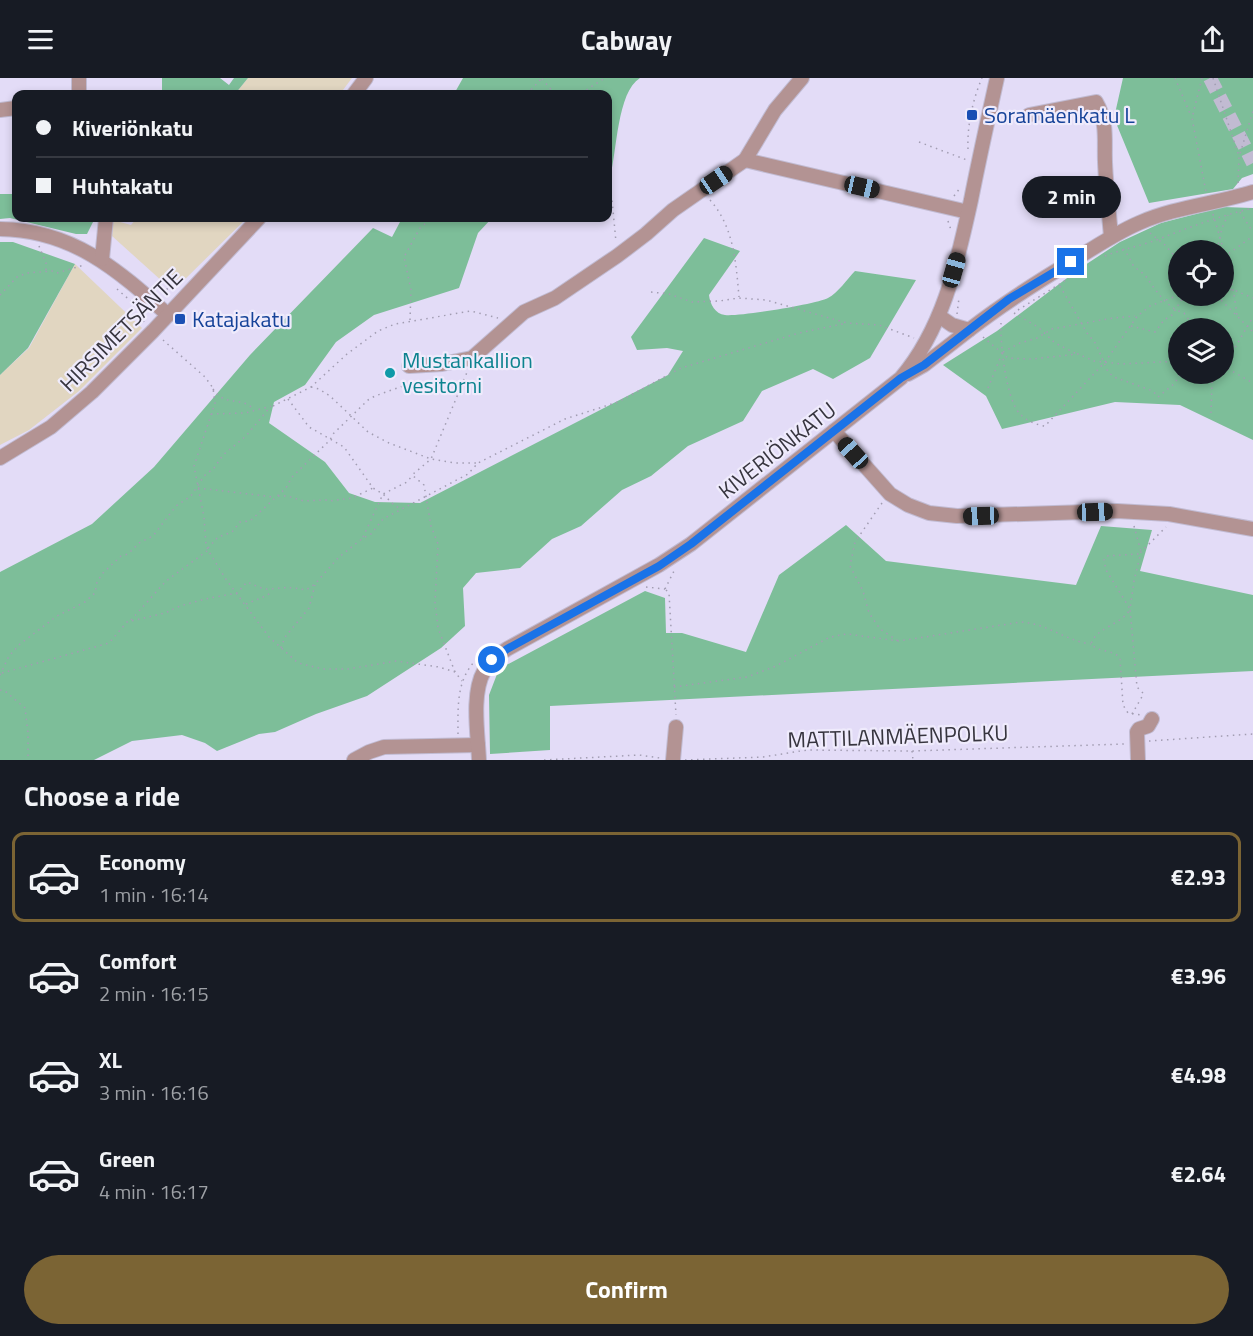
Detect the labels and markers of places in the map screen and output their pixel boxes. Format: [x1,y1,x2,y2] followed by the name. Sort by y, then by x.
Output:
[984,98,1135,132] place label: Soramäenkatu L
[965,108,979,122] marker: Soramäenkatu L
[192,302,291,336] place label: Katajakatu
[173,312,187,326] marker: Katajakatu
[402,343,533,402] place label: Mustankallion vesitorni
[383,366,397,380] marker: Mustankallion vesitorni

